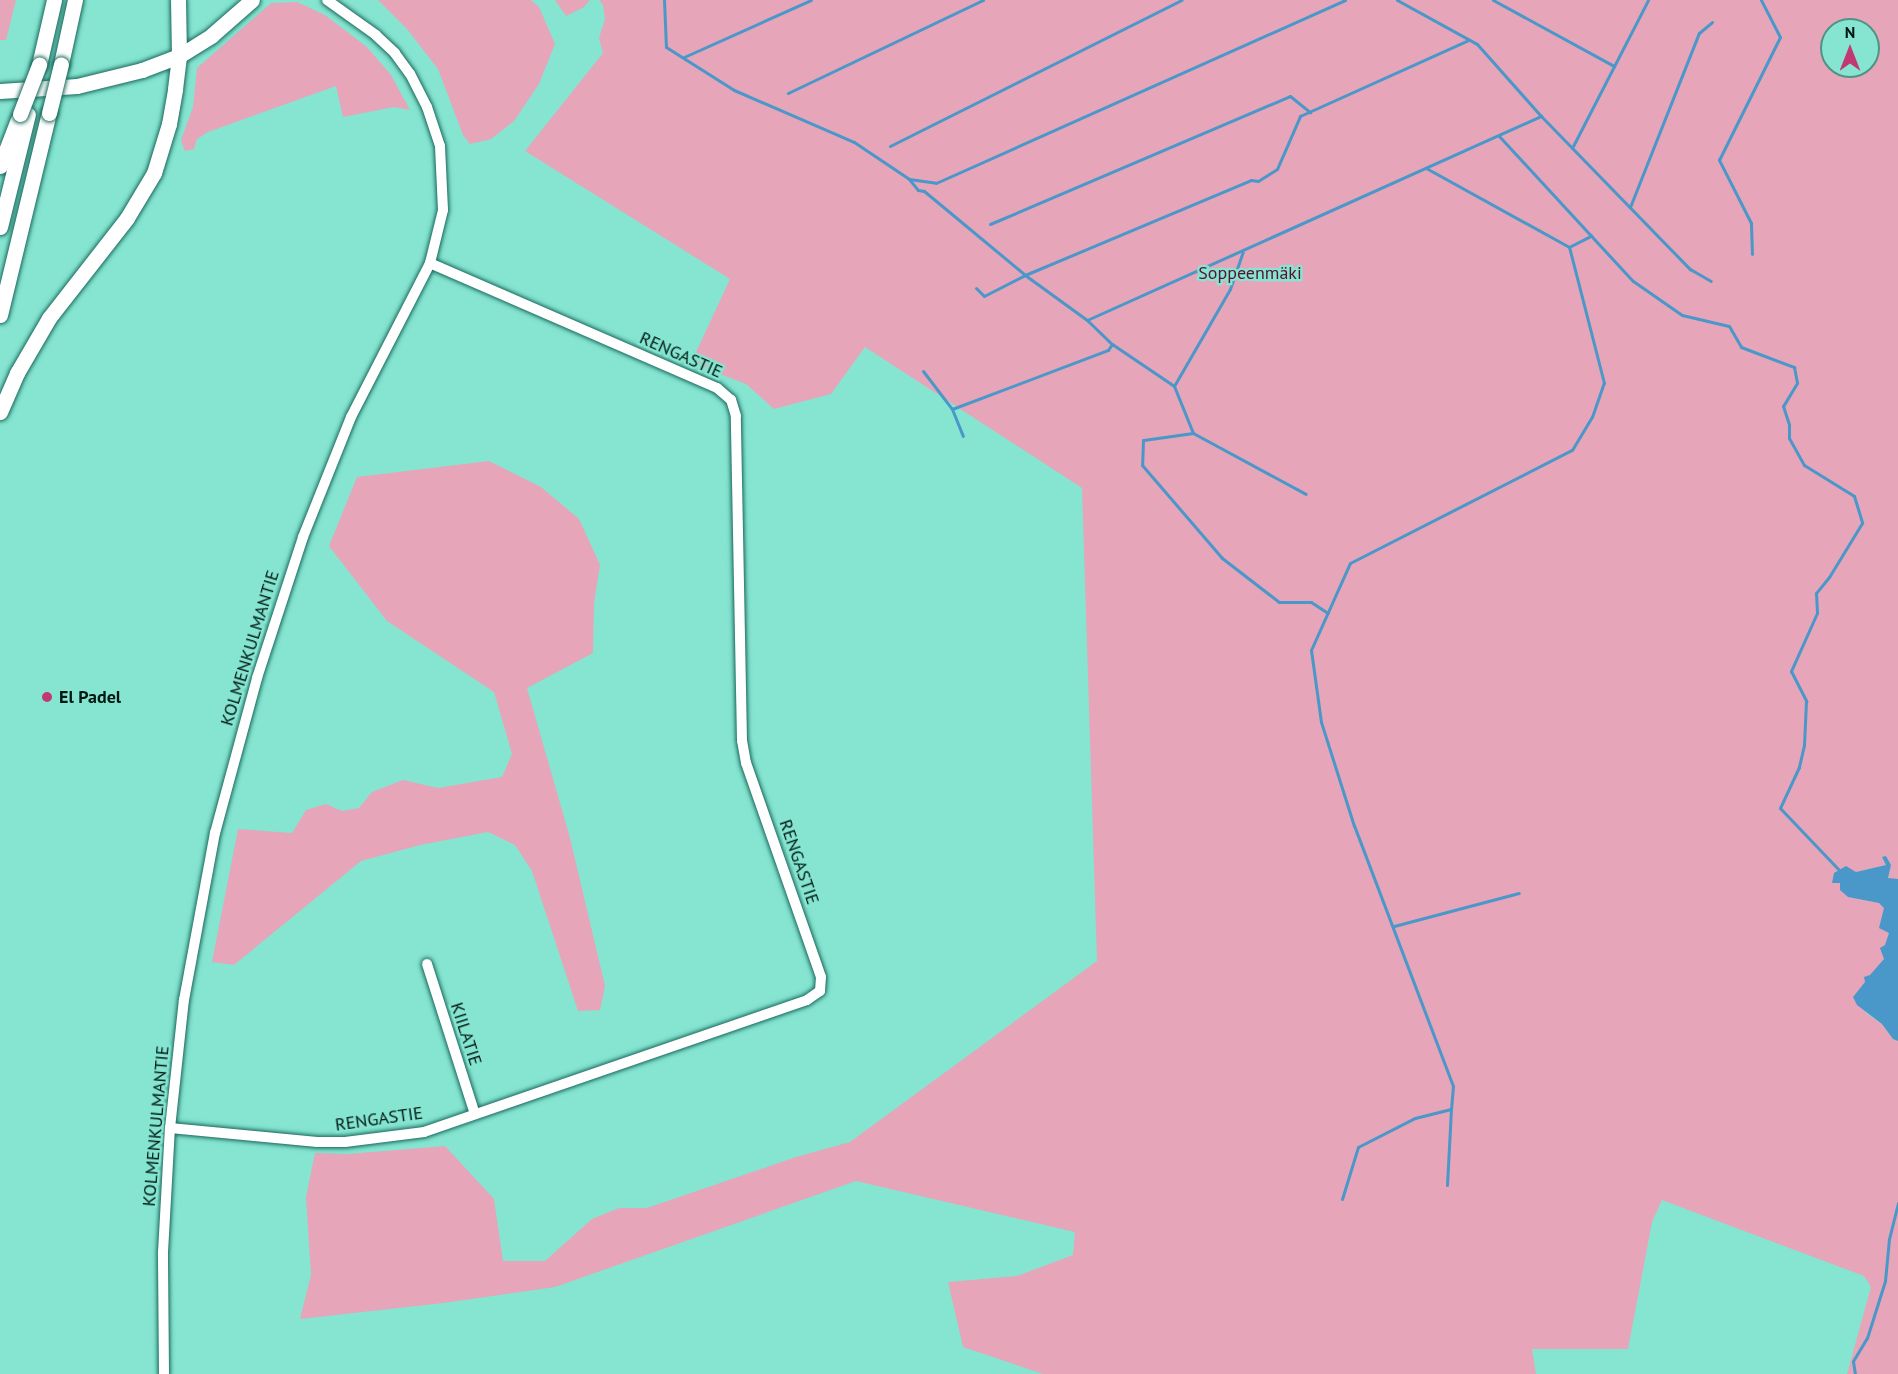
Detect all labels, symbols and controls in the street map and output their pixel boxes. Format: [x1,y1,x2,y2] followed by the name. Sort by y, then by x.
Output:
[1820,18,1880,78] north arrow
[1845,22,1855,42] text: N
[1198,262,1302,284] park label: Soppeenmäki
[636,327,726,383] street label: RENGASTIE
[216,568,284,728] street label: KOLMENKULMANTIE
[59,686,121,708] place label: El Padel
[40,690,54,704] marker: El Padel
[774,817,824,907] street label: RENGASTIE
[446,1000,486,1068] street label: KIILATIE
[138,1045,174,1207] street label: KOLMENKULMANTIE
[334,1102,424,1136] street label: RENGASTIE

